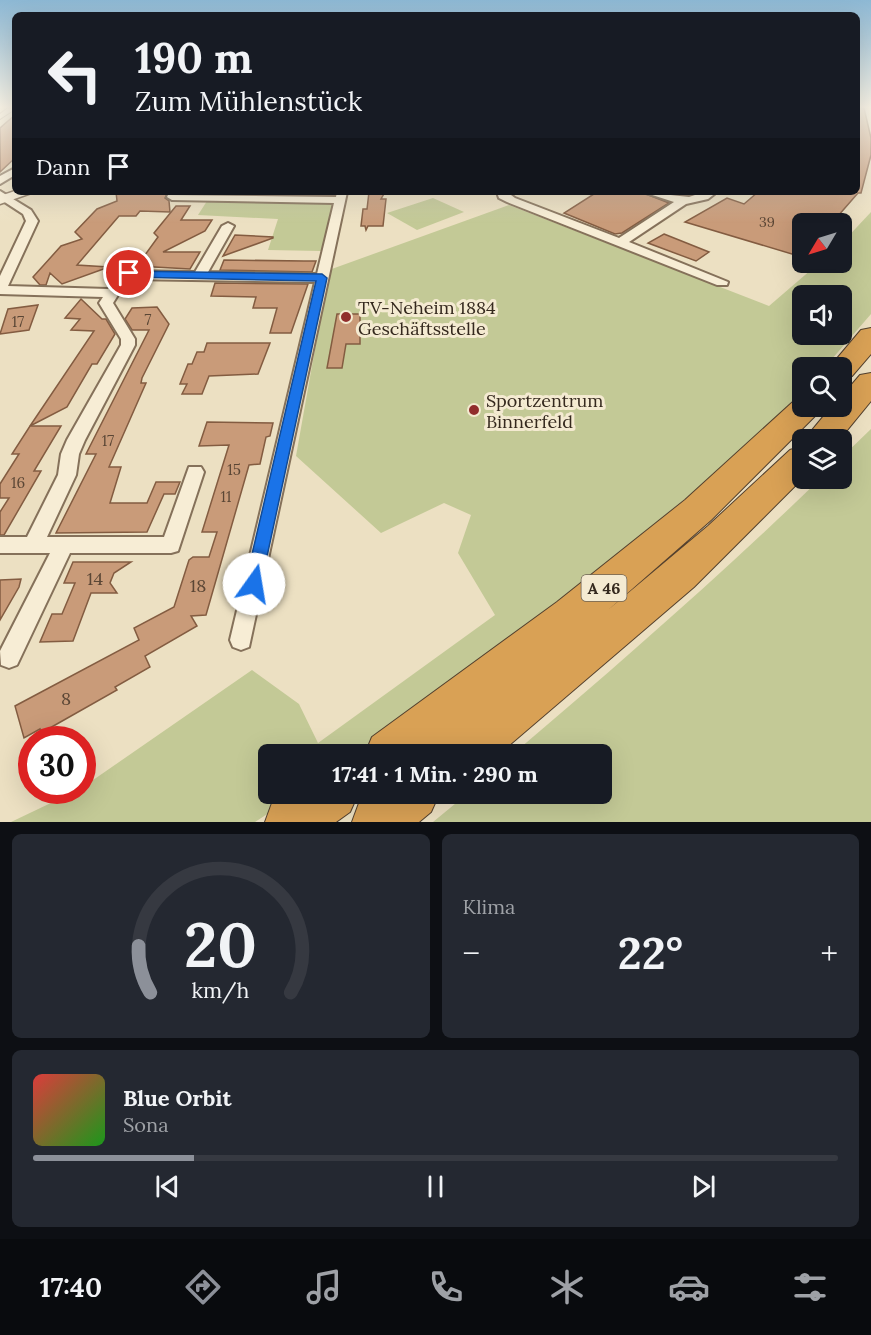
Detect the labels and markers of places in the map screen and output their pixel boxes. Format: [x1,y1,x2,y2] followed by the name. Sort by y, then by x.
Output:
[103,247,154,298] pin
[358,296,496,340] place label: TV-Neheim 1884 Geschäftsstelle
[339,310,353,324] marker: TV-Neheim 1884 Geschäftsstelle
[486,389,603,433] place label: Sportzentrum Binnerfeld
[467,403,481,417] marker: Sportzentrum Binnerfeld

